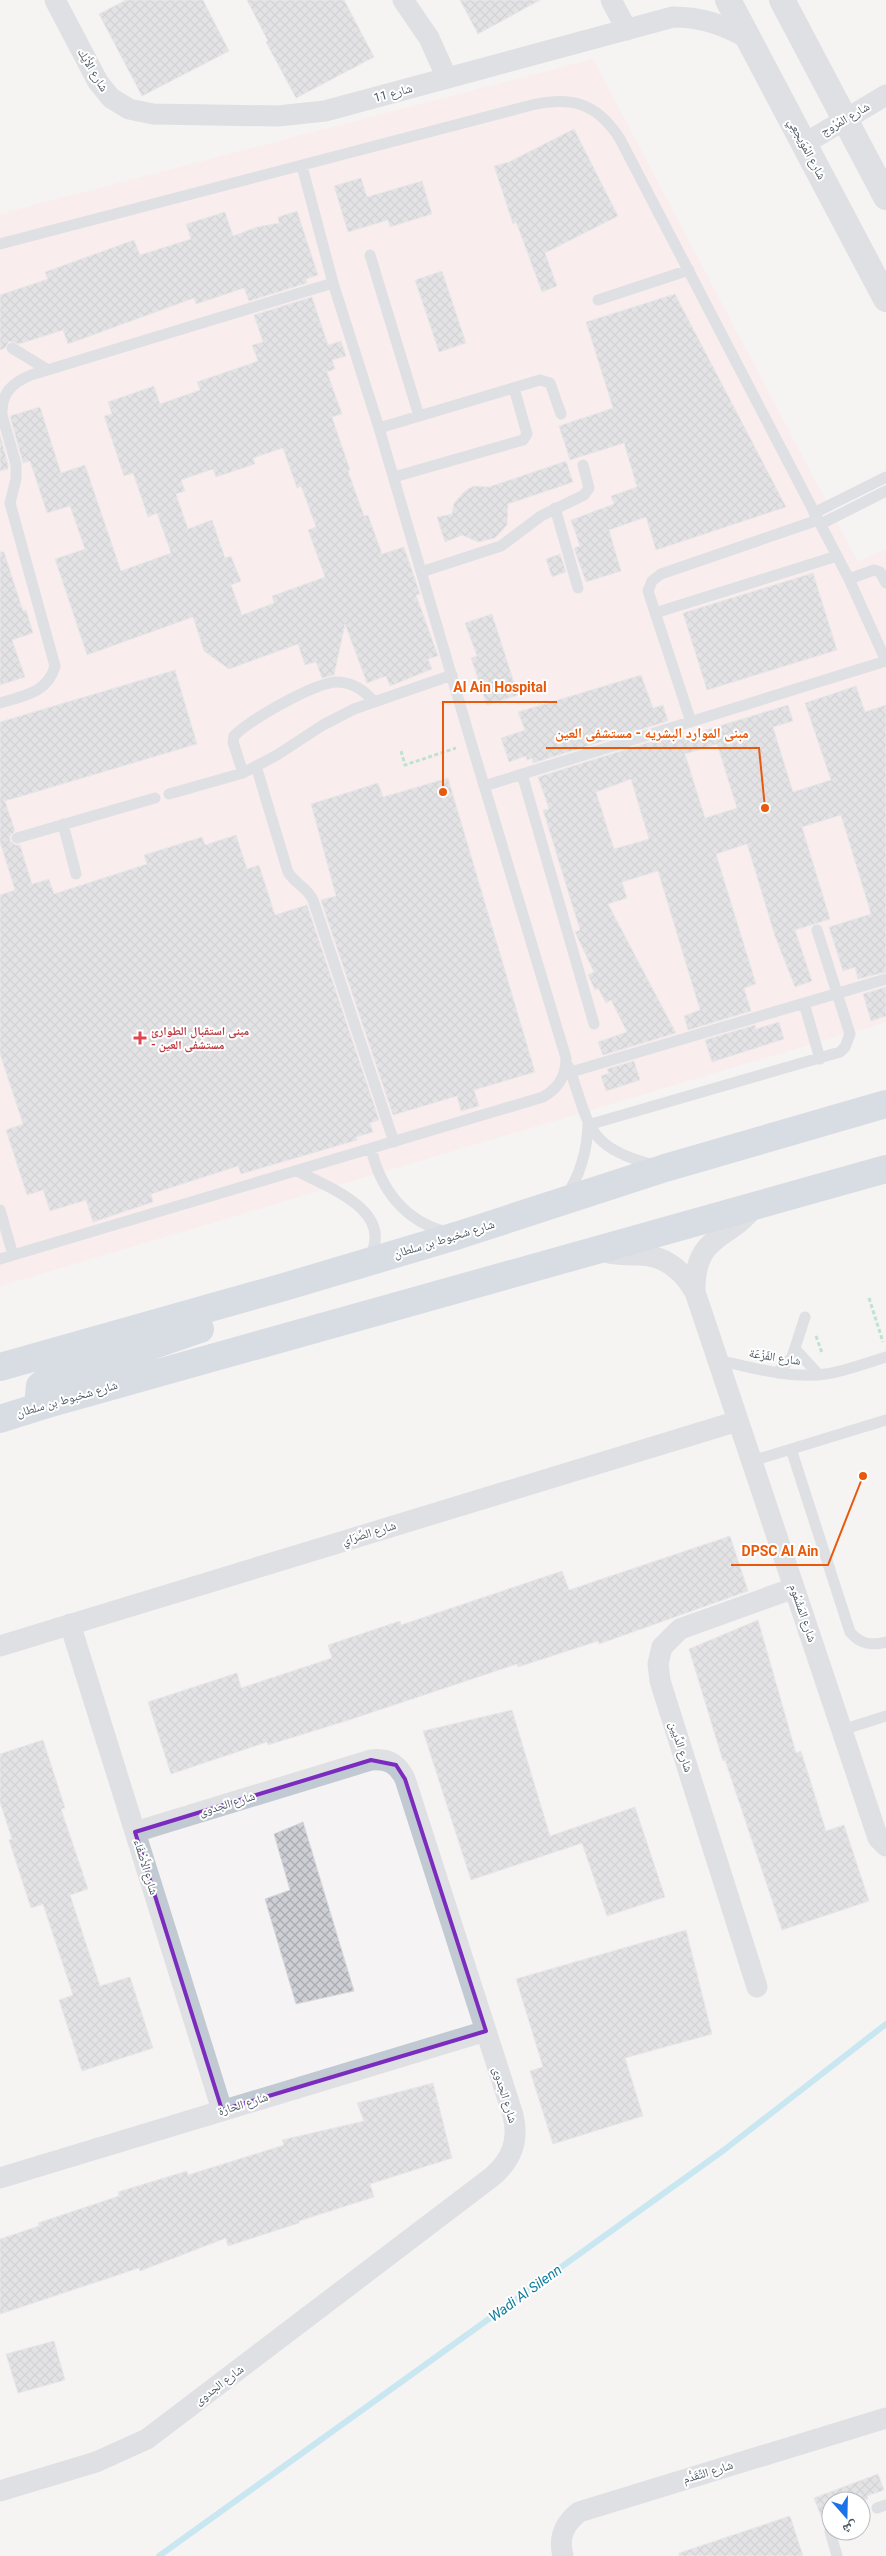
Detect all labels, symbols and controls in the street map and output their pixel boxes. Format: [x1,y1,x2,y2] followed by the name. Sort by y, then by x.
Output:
[74,45,112,95] street label: شارع الأَيْك
[372,81,414,106] street label: شارع 11
[818,99,873,139] street label: شارع المُرُوج
[782,116,829,183] street label: شارع المُوَيجعِي
[443,673,557,702] callout: Al Ain Hospital
[453,679,547,695] text: Al Ain Hospital
[546,719,759,748] callout: مبنى الموارد البشريه - مستشفى العين
[555,725,749,742] text: مبنى الموارد البشريه - مستشفى العين
[151,1024,250,1053] place label: مبنى استقبال الطوارئ - مستشفى العين
[133,1031,147,1045] marker: مبنى استقبال الطوارئ - مستشفى العين
[392,1217,497,1262] street label: شارع شخبوط بن سلطان
[748,1346,802,1369] street label: شارع الفَزْعَة
[15,1378,120,1421] street label: شارع شخبوط بن سلطان
[340,1518,399,1551] street label: شارع الصِّرَاي
[731,1536,828,1565] callout: DPSC Al Ain
[742,1543,819,1559] text: DPSC Al Ain
[786,1582,820,1644] street label: شارع المَشْمُوم
[665,1720,696,1774] street label: شارع الدِّيين
[197,1789,257,1820] street label: شارع الجدوى
[130,1837,162,1897] street label: شارع الأَصْفَاء
[489,2065,520,2125] street label: شارع الجدوى
[216,2090,270,2119] street label: شارع الحارة
[485,2261,565,2325] water label: Wadi Al Silenn
[192,2362,247,2409] street label: شارع الجدوى
[681,2458,735,2487] street label: شارع التَّقَدُّم
[821,2491,871,2541] north arrow
[840,2517,860,2538] text: ش

